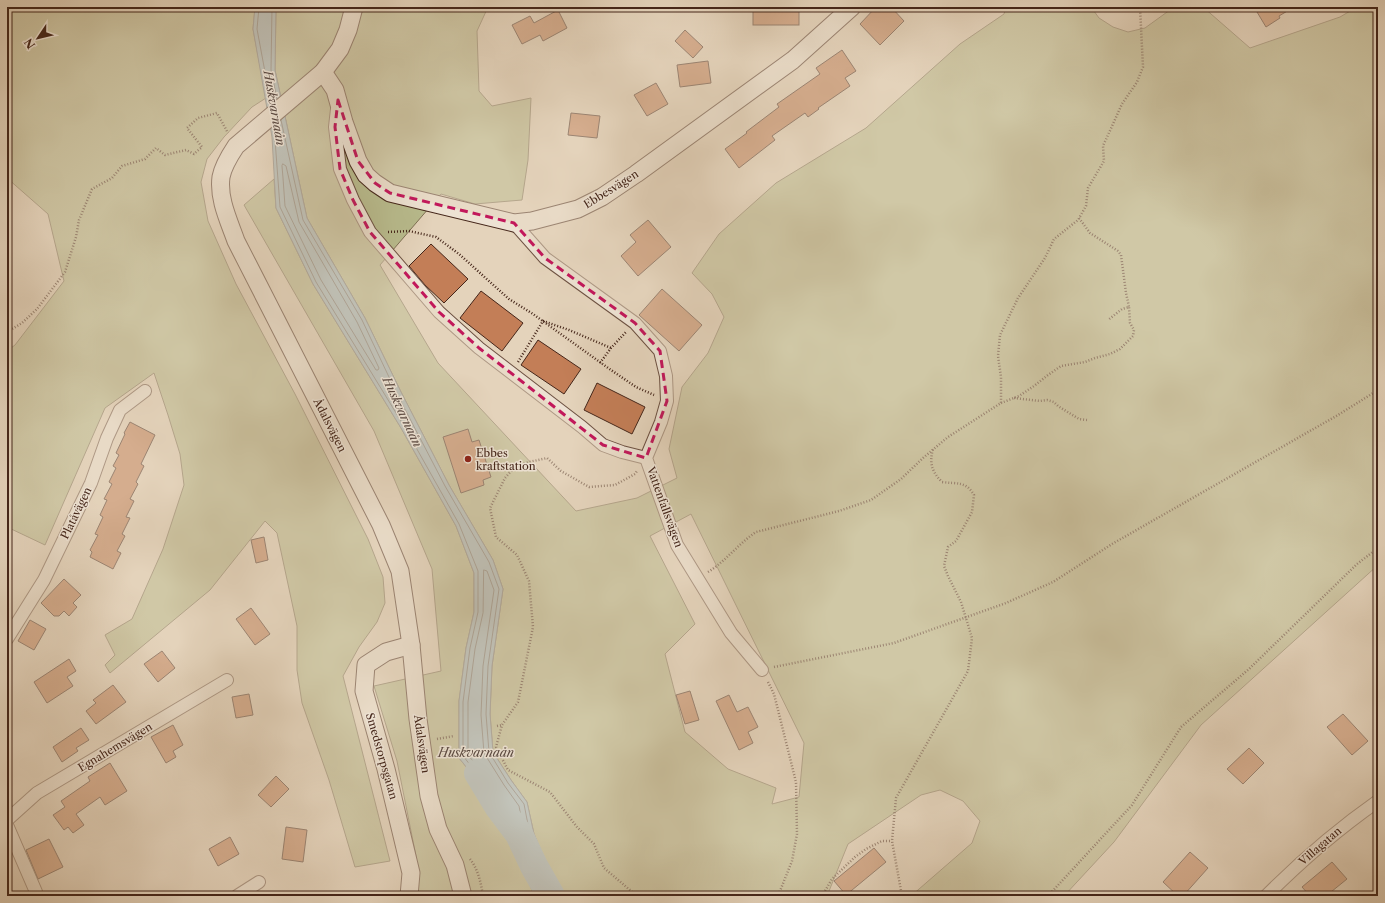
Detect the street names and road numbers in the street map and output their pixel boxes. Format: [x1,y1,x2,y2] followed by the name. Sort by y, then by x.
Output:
[581,167,641,211] street label: Ebbesvägen
[310,395,350,454] street label: Ådalsvägen
[644,464,686,549] street label: Vattenfallsvägen
[57,485,95,541] street label: Platåvägen
[363,711,401,801] street label: Smedstorpsgatan
[411,713,433,774] street label: Ådalsvägen
[75,719,155,775] street label: Egnahemsvägen
[1295,824,1344,869] street label: Villagatan

